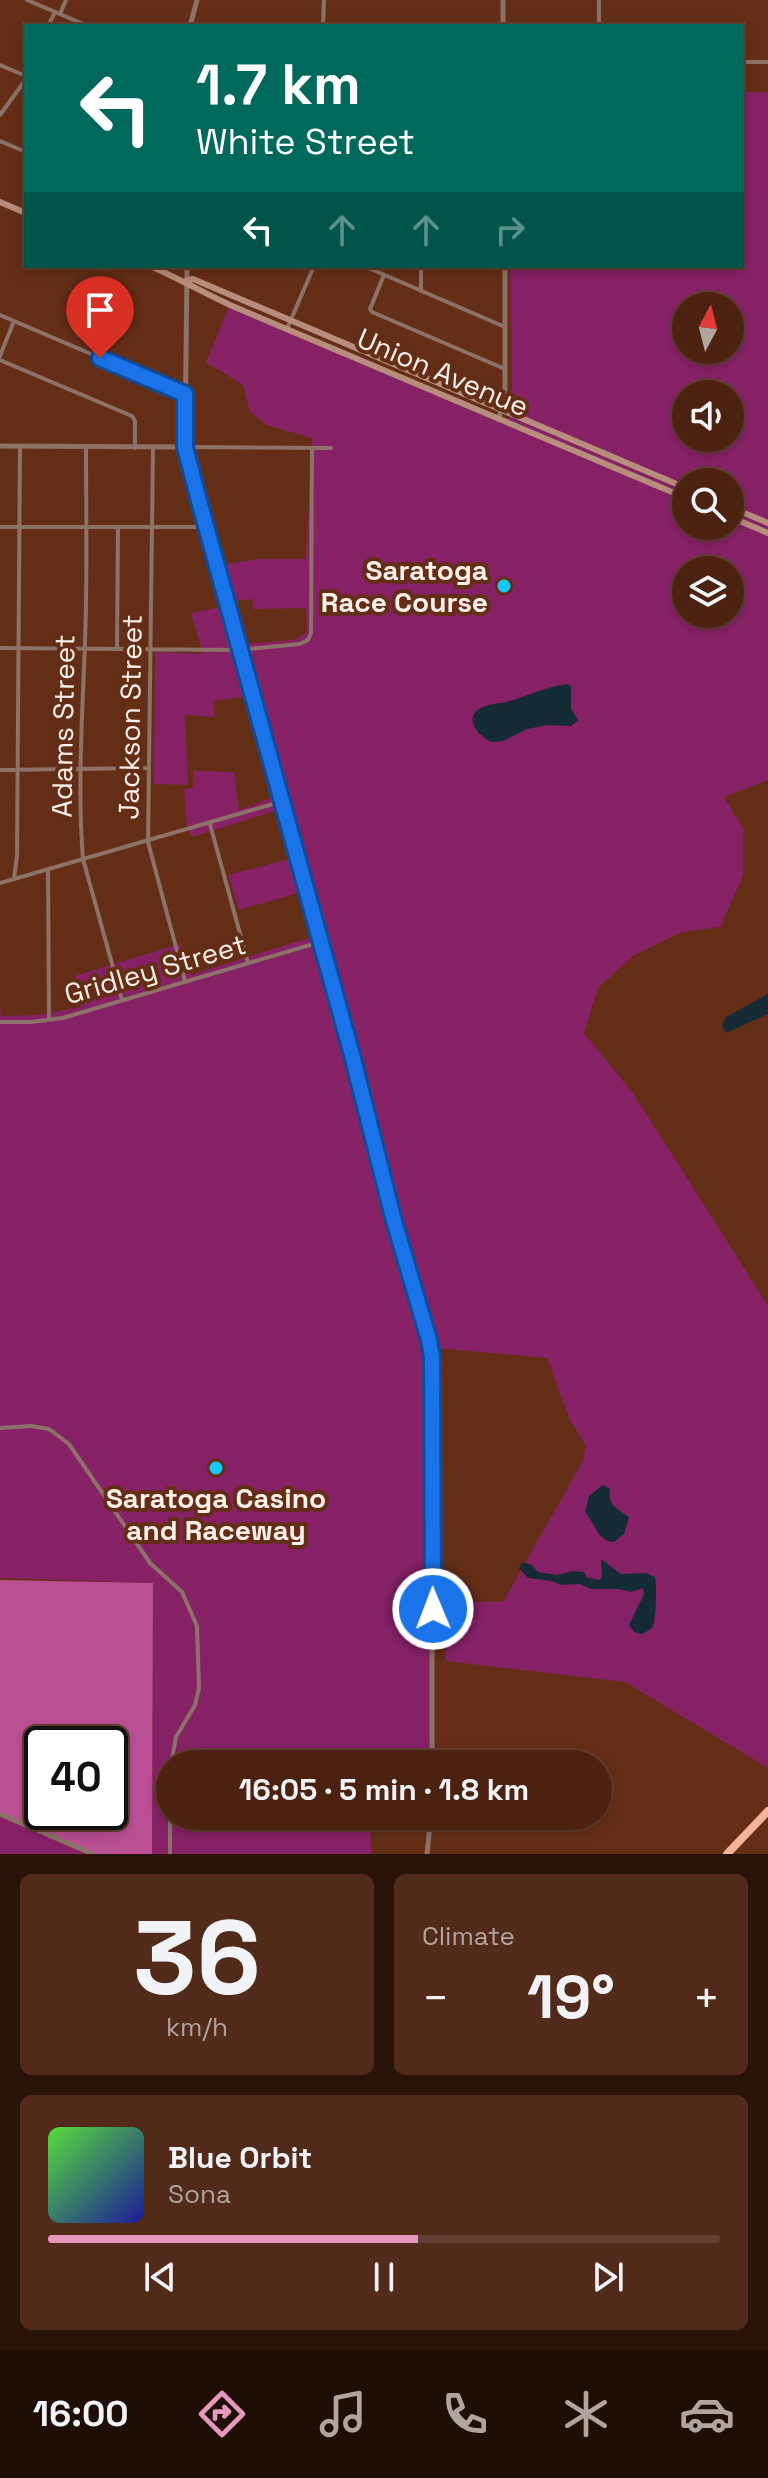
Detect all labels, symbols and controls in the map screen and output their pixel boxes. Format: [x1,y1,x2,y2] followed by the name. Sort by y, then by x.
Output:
[196,49,361,120] text: 1.7 km
[64,56,168,160] icon: left
[196,119,415,165] text: White Street
[236,208,280,252] icon: left
[320,208,364,252] icon: ahead
[404,208,448,252] icon: ahead
[488,208,532,252] icon: right
[66,276,134,358] pin
[78,288,122,332] icon: arrive
[672,292,744,364] north arrow
[672,292,744,628] map controls
[352,320,534,424] street label: Union Avenue
[672,380,744,452] button: sound
[672,468,744,540] button: search
[321,552,488,620] place label: Saratoga Race Course
[672,556,744,628] button: layers
[495,577,513,595] marker: Saratoga Race Course
[110,614,150,820] street label: Jackson Street
[43,634,83,818] street label: Adams Street
[60,926,250,1012] street label: Gridley Street
[207,1459,225,1477] marker: Saratoga Casino and Raceway
[106,1480,326,1548] place label: Saratoga Casino and Raceway
[391,1567,475,1651] position arrow
[24,1726,128,1830] speed limit sign: 40
[239,1770,529,1809] text: 16:05 · 5 min · 1.8 km
[133,1892,261,2024] text: 36
[422,1919,515,1953] text: Climate
[527,1959,615,2036] text: 19°
[422,1970,449,2026] text: −
[693,1970,720,2026] text: +
[166,2010,228,2044] text: km/h
[168,2138,312,2177] text: Blue Orbit
[168,2177,231,2211] text: Sona
[138,2255,182,2299] icon: previous
[362,2255,406,2299] icon: pause
[586,2255,630,2299] icon: next
[194,2386,250,2442] icon: directions
[315,2386,371,2442] icon: music
[437,2386,493,2442] icon: phone
[558,2386,614,2442] icon: climate
[679,2386,735,2442] icon: car
[33,2391,129,2437] text: 16:00

